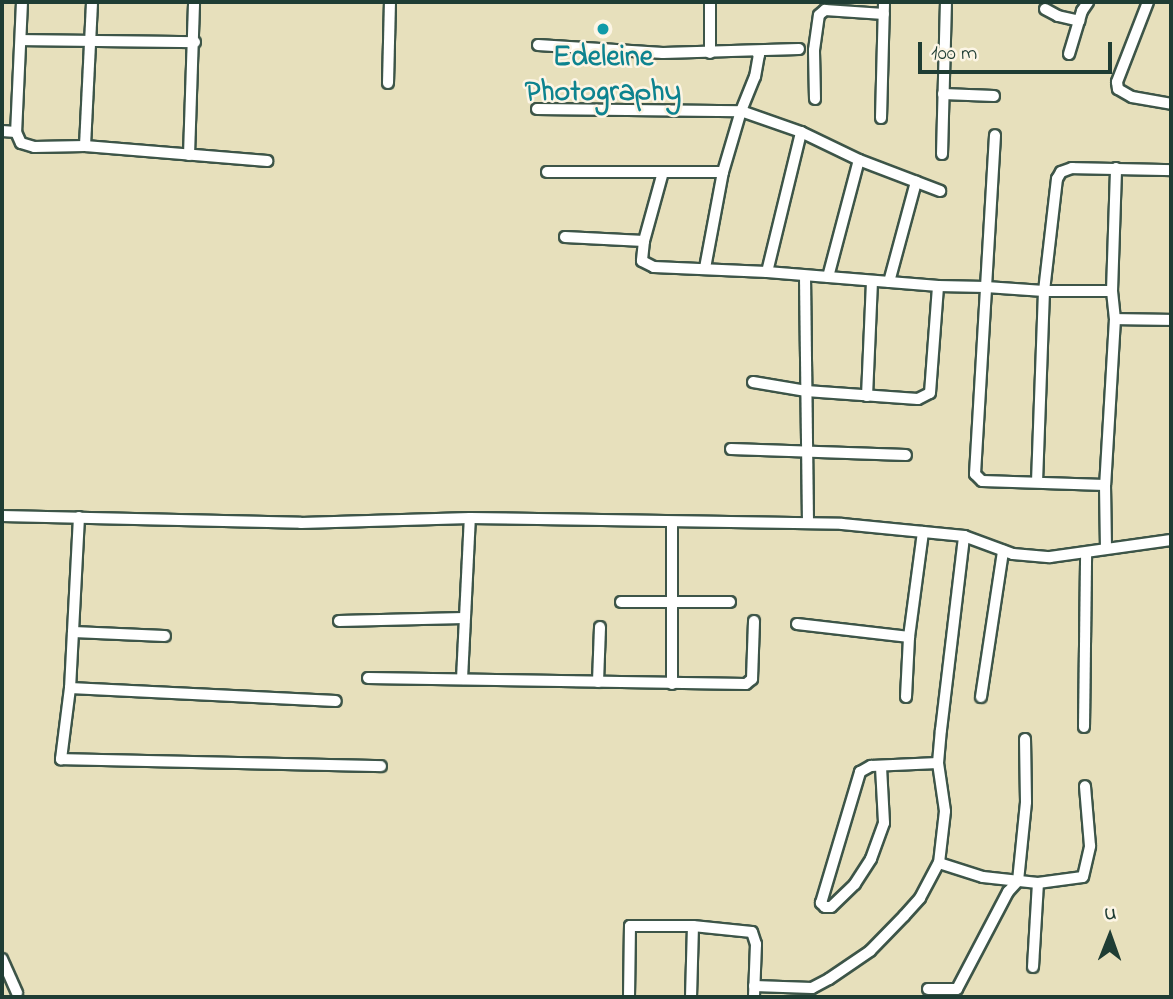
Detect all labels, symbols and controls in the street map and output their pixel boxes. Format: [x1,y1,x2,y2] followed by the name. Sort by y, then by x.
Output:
[595,21,611,37] marker: Edeleine Photography
[921,28,1115,72] scale bar
[931,39,977,69] text: 100 m
[525,40,681,110] place label: Edeleine Photography
[1075,901,1145,971] north arrow
[1104,901,1117,928] text: U

